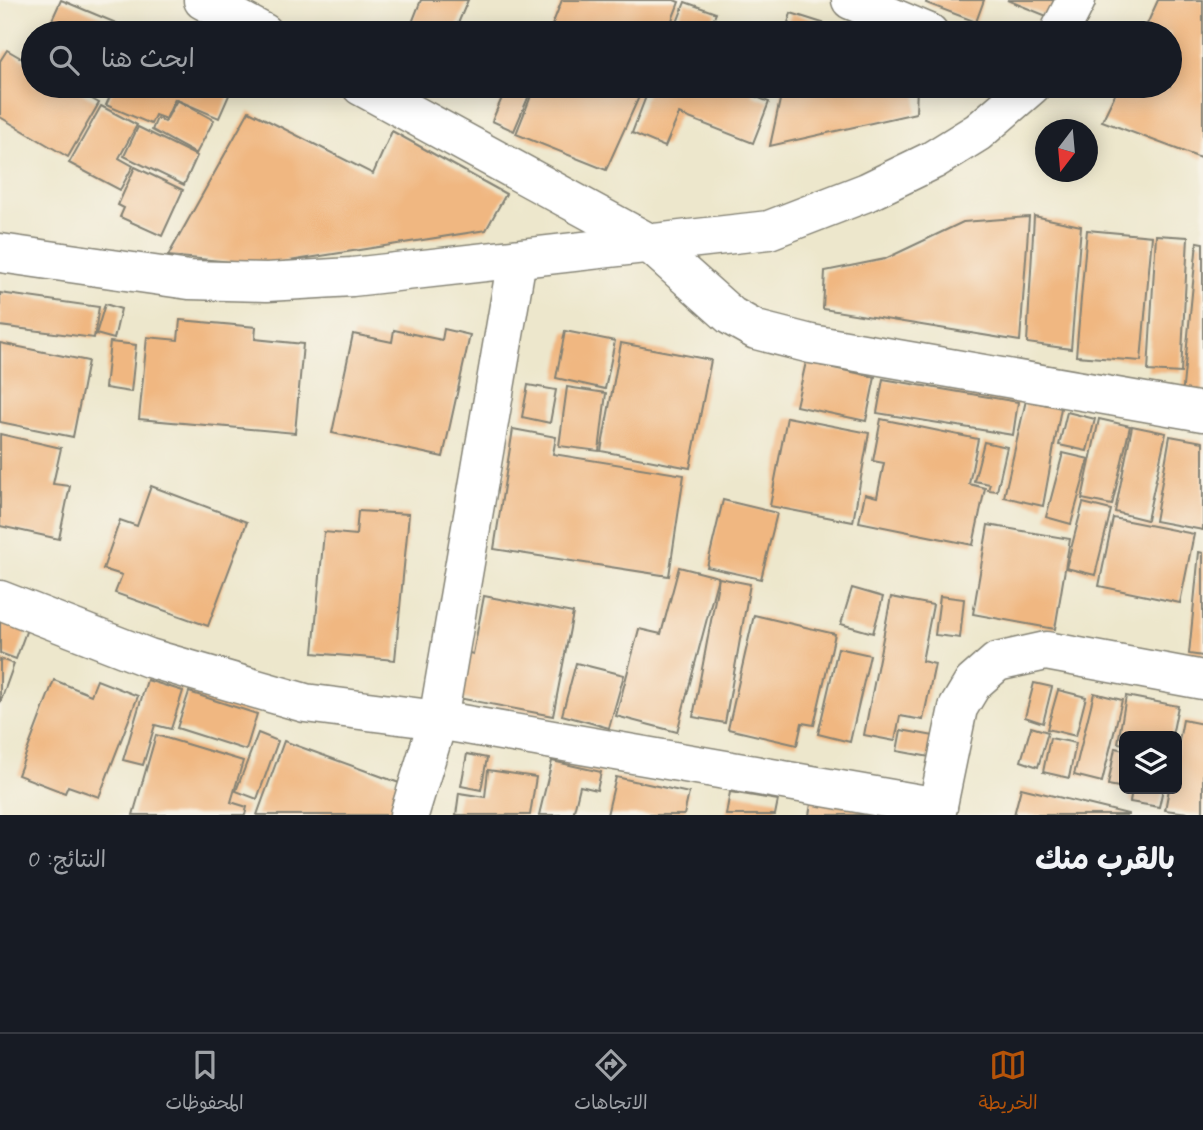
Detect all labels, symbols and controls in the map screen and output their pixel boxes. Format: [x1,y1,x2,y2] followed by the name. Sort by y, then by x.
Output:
[21,21,1182,98] search box
[45,41,83,79] icon: search
[101,43,195,77] text: ابحث هنا
[1035,119,1098,182] north arrow
[1119,731,1182,794] map controls
[1119,731,1182,794] button: layers
[1035,841,1175,880] text: بالقرب منك
[28,846,106,876] text: النتائج: 0
[165,1046,244,1119] tab: المحفوظات
[574,1046,648,1119] tab: الاتجاهات
[978,1046,1038,1119] tab: الخريطة

